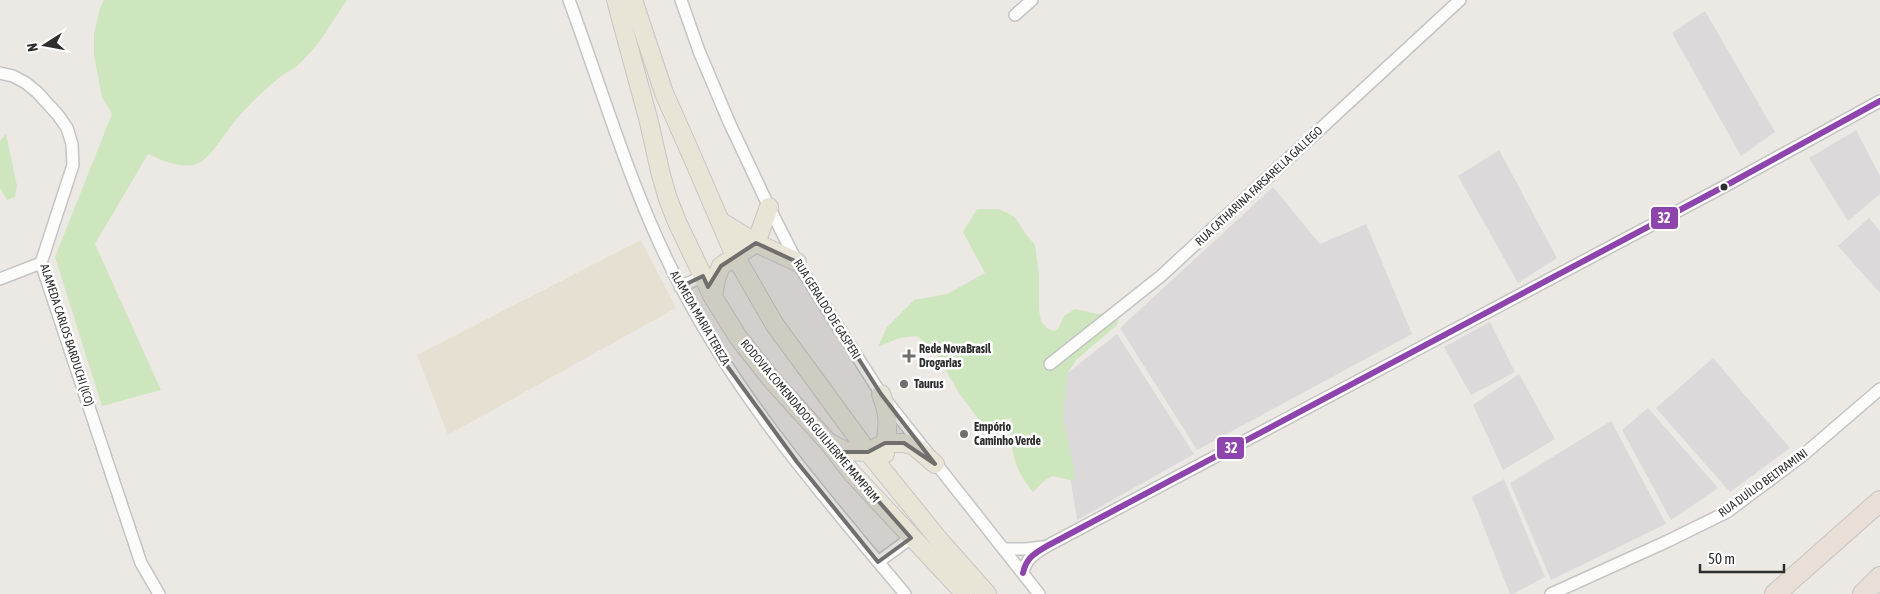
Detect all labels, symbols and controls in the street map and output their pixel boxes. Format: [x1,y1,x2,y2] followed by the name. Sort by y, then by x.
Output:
[20,20,70,70] north arrow
[24,42,41,53] text: N
[1193,123,1325,249] street label: RUA CATHARINA FARSARELLA GALLEGO
[1719,182,1729,192] unlabelled marker
[1650,206,1679,230] line badge: 32
[1657,210,1671,226] text: 32
[791,257,863,361] street label: RUA GERALDO DE GASPERI
[37,262,97,408] street label: ALAMEDA CARLOS BARDUCHI (ICO)
[667,268,733,368] street label: ALAMEDA MARIA TEREZA
[738,337,882,505] street label: RODOVIA COMENDADOR GUILHERME MAMPRIM
[919,342,992,370] place label: Rede NovaBrasil Drogarias
[903,350,915,362] marker: Rede NovaBrasil Drogarias
[914,377,944,391] place label: Taurus
[898,378,910,390] marker: Taurus
[974,420,1042,448] place label: Empório Caminho Verde
[958,428,970,440] marker: Empório Caminho Verde
[1216,436,1245,460] line badge: 32
[1224,440,1238,456] text: 32
[1716,446,1810,520] street label: RUA DUÍLIO BELTRAMINI
[1700,542,1784,574] scale bar
[1708,550,1735,567] text: 50 m

